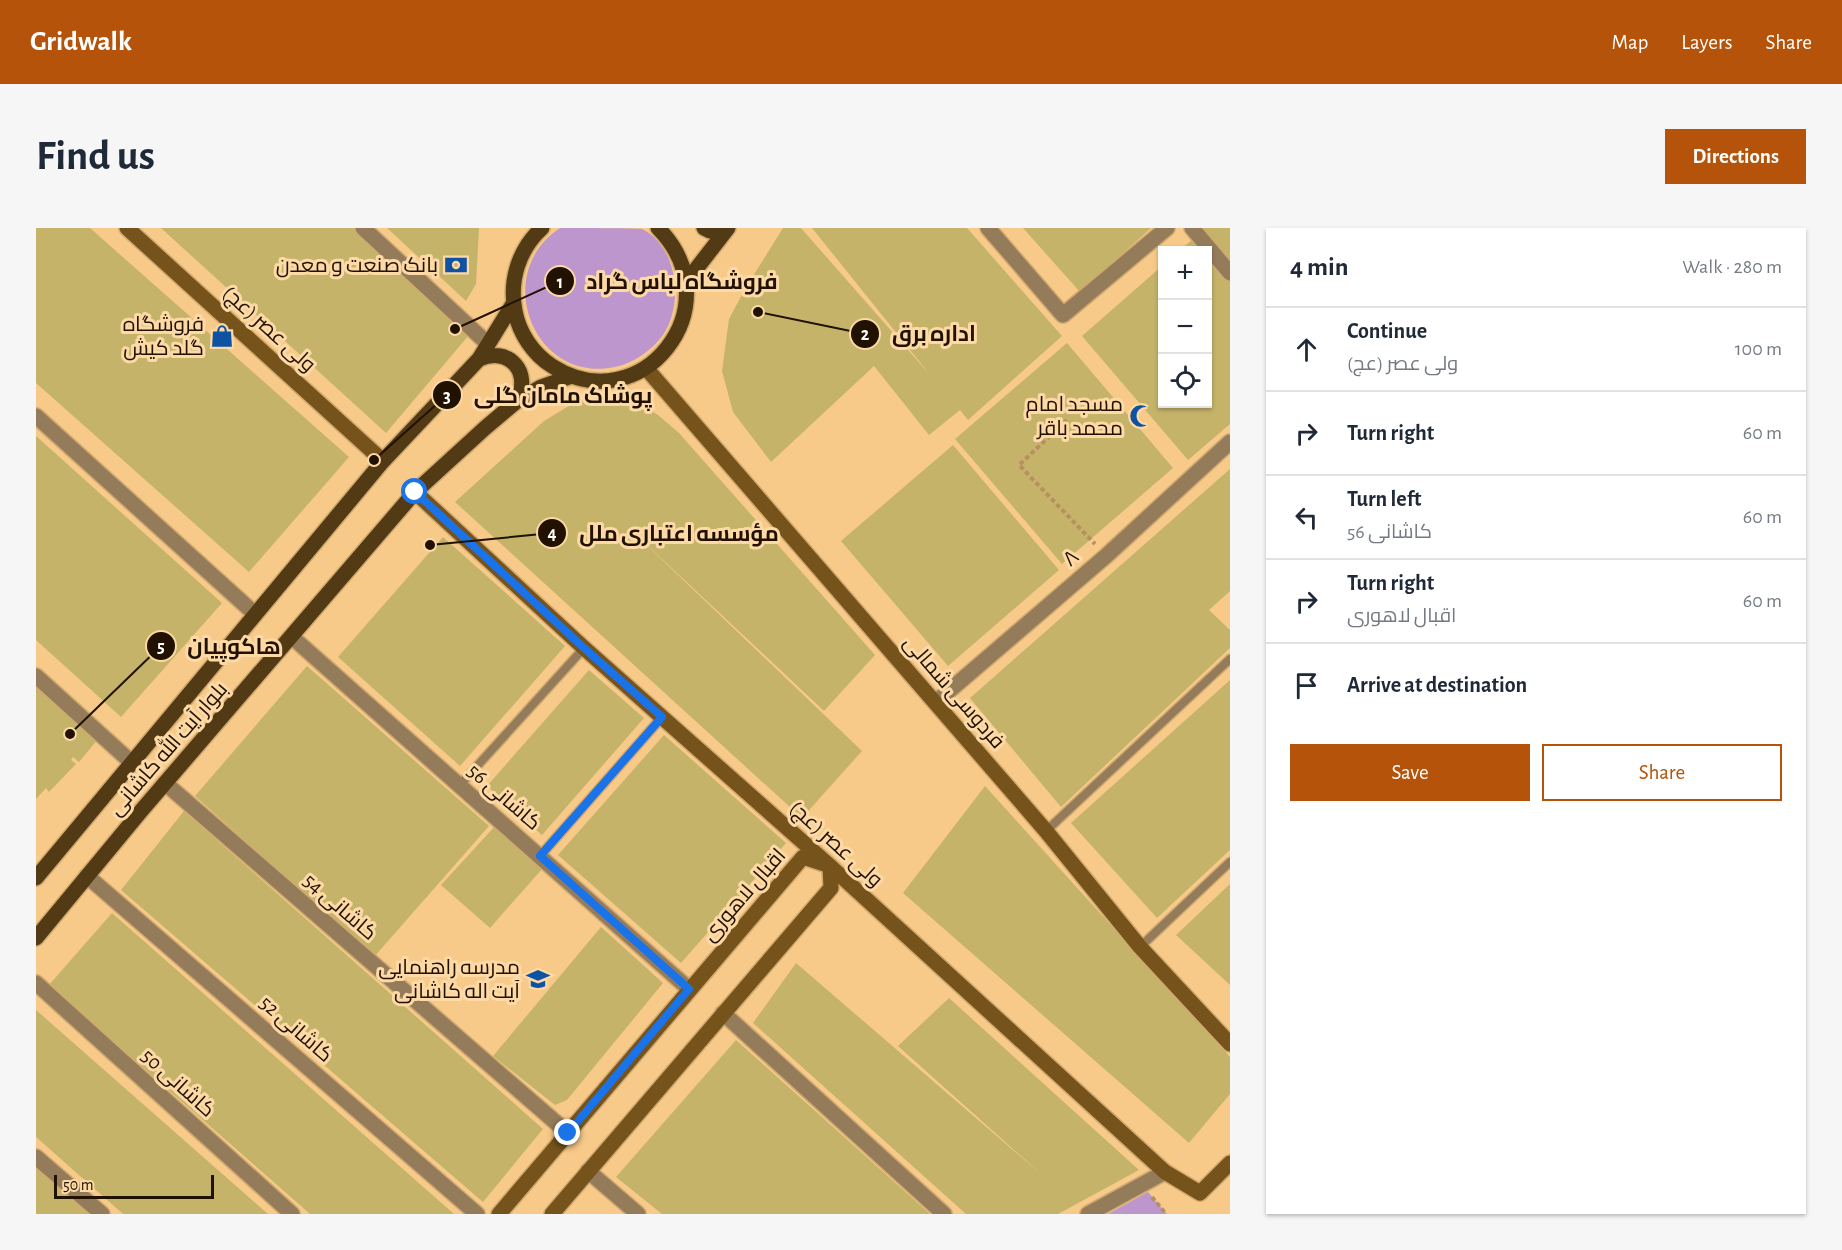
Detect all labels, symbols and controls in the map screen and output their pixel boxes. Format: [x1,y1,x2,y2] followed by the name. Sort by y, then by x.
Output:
[30,28,132,56] text: Gridwalk
[1612,32,1648,53] text: Map
[1681,32,1732,53] text: Layers
[1765,32,1812,53] text: Share
[1665,129,1806,184] button: Directions
[36,135,155,177] text: Find us
[1158,246,1212,408] map controls
[1158,246,1212,300] button: +
[443,252,469,278] bank icon: بانک صنعت و معدن
[1290,254,1349,280] text: 4 min
[276,255,438,278] place label: بانک صنعت و معدن
[1682,257,1782,277] text: Walk · 280 m
[545,261,790,301] callout: فروشگاه لباس گراد
[586,270,778,295] text: فروشگاه لباس گراد
[557,274,563,292] text: 1
[217,282,319,378] street label: ولی عصر (عج)
[1158,300,1212,354] button: −
[123,314,204,361] place label: فروشگاه گلد کیش
[850,314,988,354] callout: اداره برق
[1347,320,1427,342] text: Continue
[209,323,235,349] shop icon: فروشگاه گلد کیش
[892,323,976,347] text: اداره برق
[861,326,870,344] text: 2
[1290,333,1323,366] icon: ahead
[1735,339,1782,359] text: 100 m
[1158,354,1212,408] button: locate
[1347,354,1458,374] text: ولی عصر (عج)
[432,375,664,415] callout: پوشاک مامان گلی
[474,384,652,411] text: پوشاک مامان گلی
[443,388,451,406] text: 3
[1026,394,1123,440] place label: مسجد امام محمد باقر
[1128,403,1154,429] mosque icon: مسجد امام محمد باقر
[1290,417,1323,450] icon: right
[1347,422,1434,444] text: Turn right
[1743,423,1782,443] text: 60 m
[401,478,427,504] route start
[1347,488,1421,510] text: Turn left
[1290,501,1323,534] icon: left
[1743,507,1782,527] text: 60 m
[537,513,791,553] callout: مؤسسه اعتباری ملل
[1347,522,1432,542] text: کاشانی 56
[579,523,779,547] text: مؤسسه اعتباری ملل
[547,525,557,543] text: 4
[1059,546,1083,570] street label: ۸
[1347,572,1434,594] text: Turn right
[1290,585,1323,618] icon: right
[1743,591,1782,611] text: 60 m
[1347,606,1456,626] text: اقبال لاهوری
[146,626,293,666] callout: هاکوپیان
[898,631,1009,754] street label: فردوسی شمالی
[187,636,281,662] text: هاکوپیان
[157,638,165,656] text: 5
[1290,669,1323,702] icon: arrive
[1347,674,1527,696] text: Arrive at destination
[102,676,233,821] street label: بلوار آیت الله کاشانی
[1290,744,1530,801] button: Save
[1542,744,1782,801] button: Share
[462,760,545,836] street label: کاشانی 56
[784,797,886,893] street label: ولی عصر (عج)
[698,845,791,947] street label: اقبال لاهوری
[298,870,381,946] street label: کاشانی 54
[378,957,520,1004] place label: مدرسه راهنمایی آیت اله کاشانی
[525,966,551,992] school or university icon: مدرسه راهنمایی آیت اله کاشانی
[254,992,336,1068] street label: کاشانی 52
[136,1045,219,1123] street label: کاشانی 50
[554,1119,580,1145] route end
[54,1172,214,1200] scale bar
[63,1177,94,1193] text: 50 m

